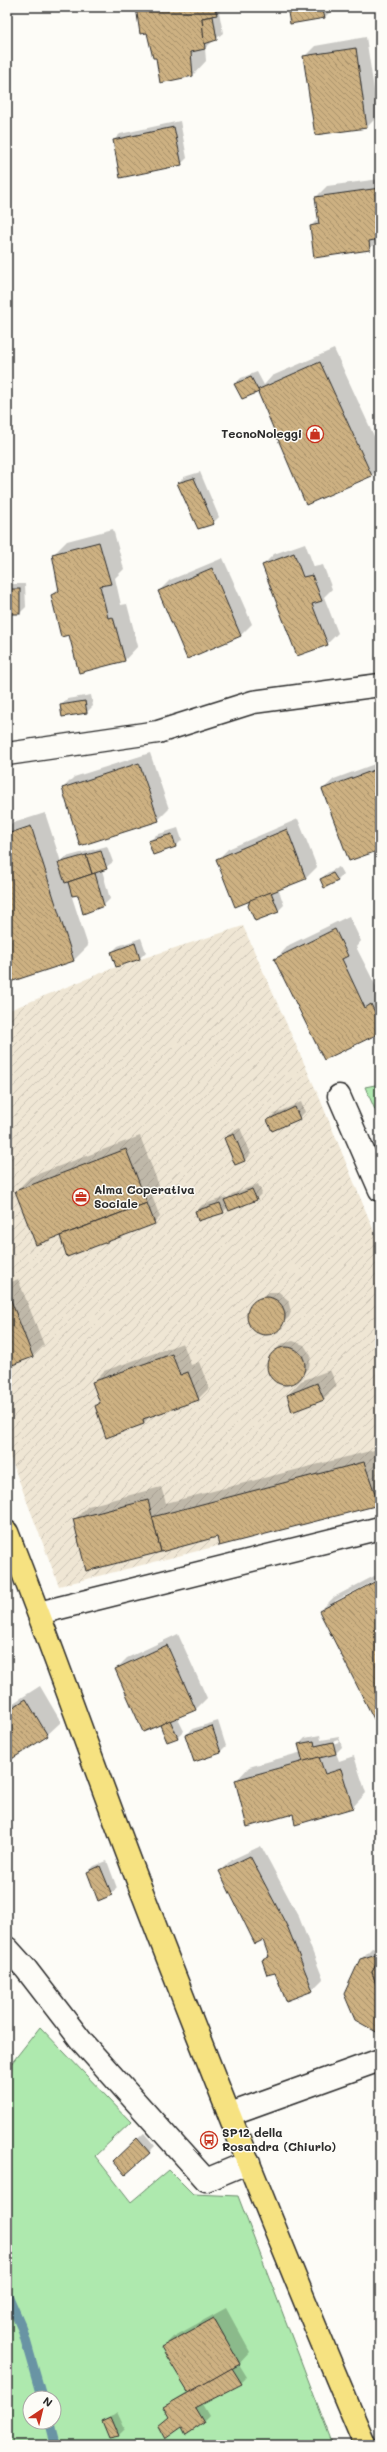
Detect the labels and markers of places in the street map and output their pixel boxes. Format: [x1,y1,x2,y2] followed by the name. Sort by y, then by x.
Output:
[305,424,325,444] shop icon: TecnoNoleggi
[221,425,302,441] place label: TecnoNoleggi
[94,1181,195,1211] place label: Alma Coperativa Sociale
[71,1187,91,1207] office icon: Alma Coperativa Sociale
[222,2124,336,2154] place label: SP12 della Rosandra (Chiurlo)
[199,2130,219,2150] bus stop icon: SP12 della Rosandra (Chiurlo)

